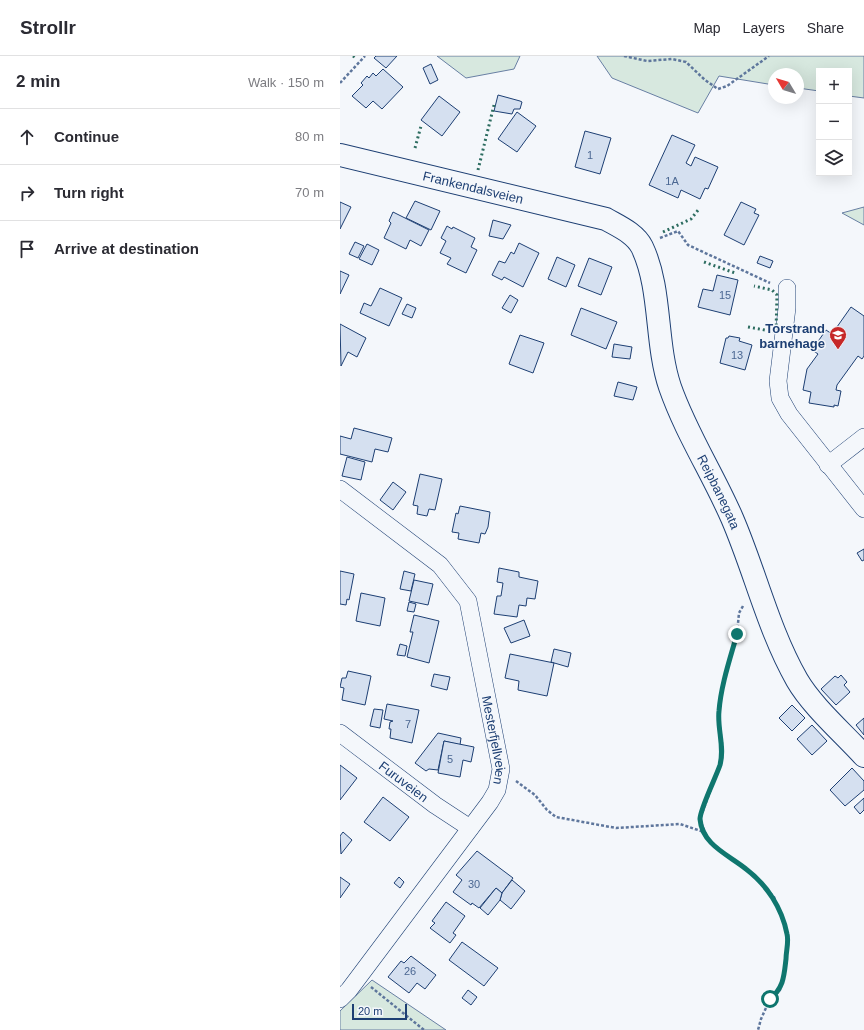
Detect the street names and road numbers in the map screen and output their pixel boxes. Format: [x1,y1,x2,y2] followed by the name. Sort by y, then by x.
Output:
[421,168,525,207] street label: Frankendalsveien
[694,452,743,532] street label: Reipbanegata
[479,694,508,786] street label: Mesterfjellveien
[376,758,431,805] street label: Furuveien

